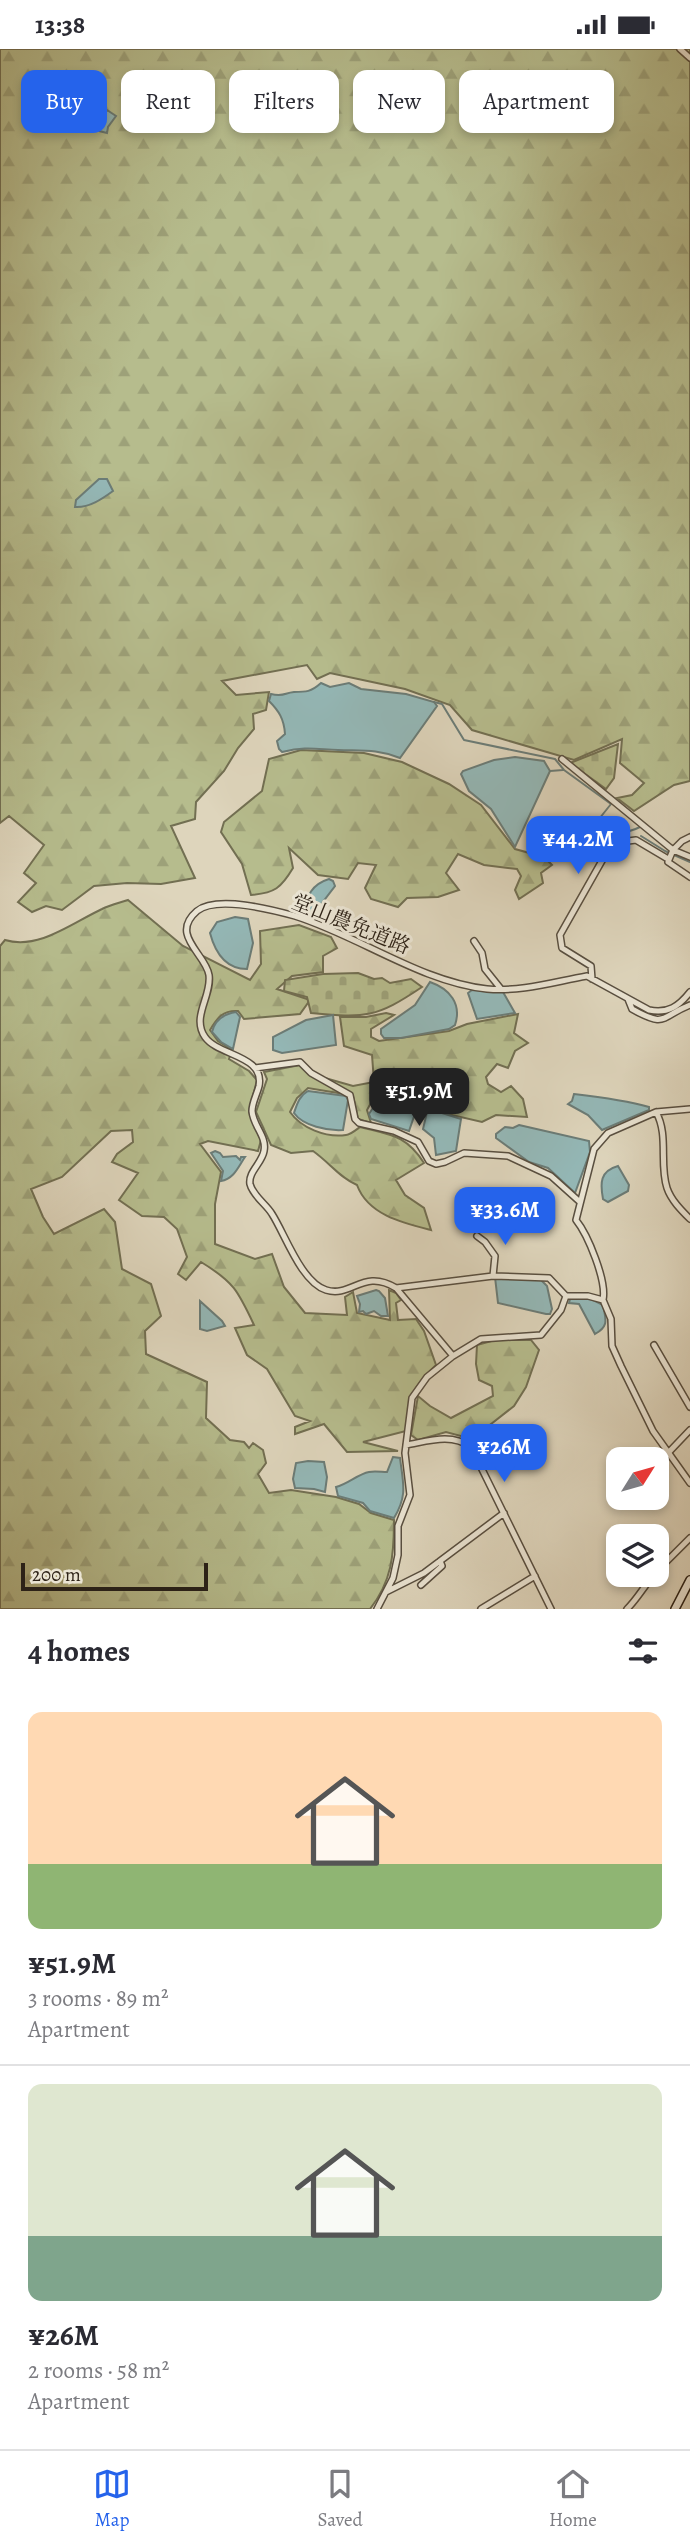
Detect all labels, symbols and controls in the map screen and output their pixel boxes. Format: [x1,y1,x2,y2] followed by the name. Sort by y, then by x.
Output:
[35,7,85,42] text: 13:38
[21,70,107,133] chip: Buy
[121,70,215,133] chip: Rent
[229,70,339,133] chip: Filters
[353,70,445,133] chip: New
[459,70,614,133] chip: Apartment
[521,817,635,876] pin: ¥44.2M
[542,823,614,854] text: ¥44.2M
[287,887,415,961] street label: 堂山農免道路
[362,1069,476,1128] pin: ¥51.9M
[385,1075,453,1106] text: ¥51.9M
[448,1187,562,1247] pin: ¥33.6M
[470,1194,540,1225] text: ¥33.6M
[463,1425,545,1484] pin: ¥26M
[477,1431,531,1462] text: ¥26M
[606,1447,668,1510] north arrow
[606,1447,669,1587] map controls
[606,1524,669,1587] button: layers
[21,1560,208,1592] scale bar
[32,1562,81,1588] text: 200 m
[28,1631,130,1671] text: 4 homes
[624,1632,662,1670] icon: filters
[282,1758,408,1884] icon: home
[28,1943,116,1983] text: ¥51.9M
[28,1983,169,2014] text: 3 rooms · 89 m²
[28,2014,130,2045] text: Apartment
[282,2130,408,2256] icon: home
[28,2315,99,2355] text: ¥26M
[28,2355,169,2386] text: 2 rooms · 58 m²
[28,2386,130,2417] text: Apartment
[93,2465,131,2533] tab: Map
[318,2465,363,2533] tab: Saved
[549,2465,597,2533] tab: Home

